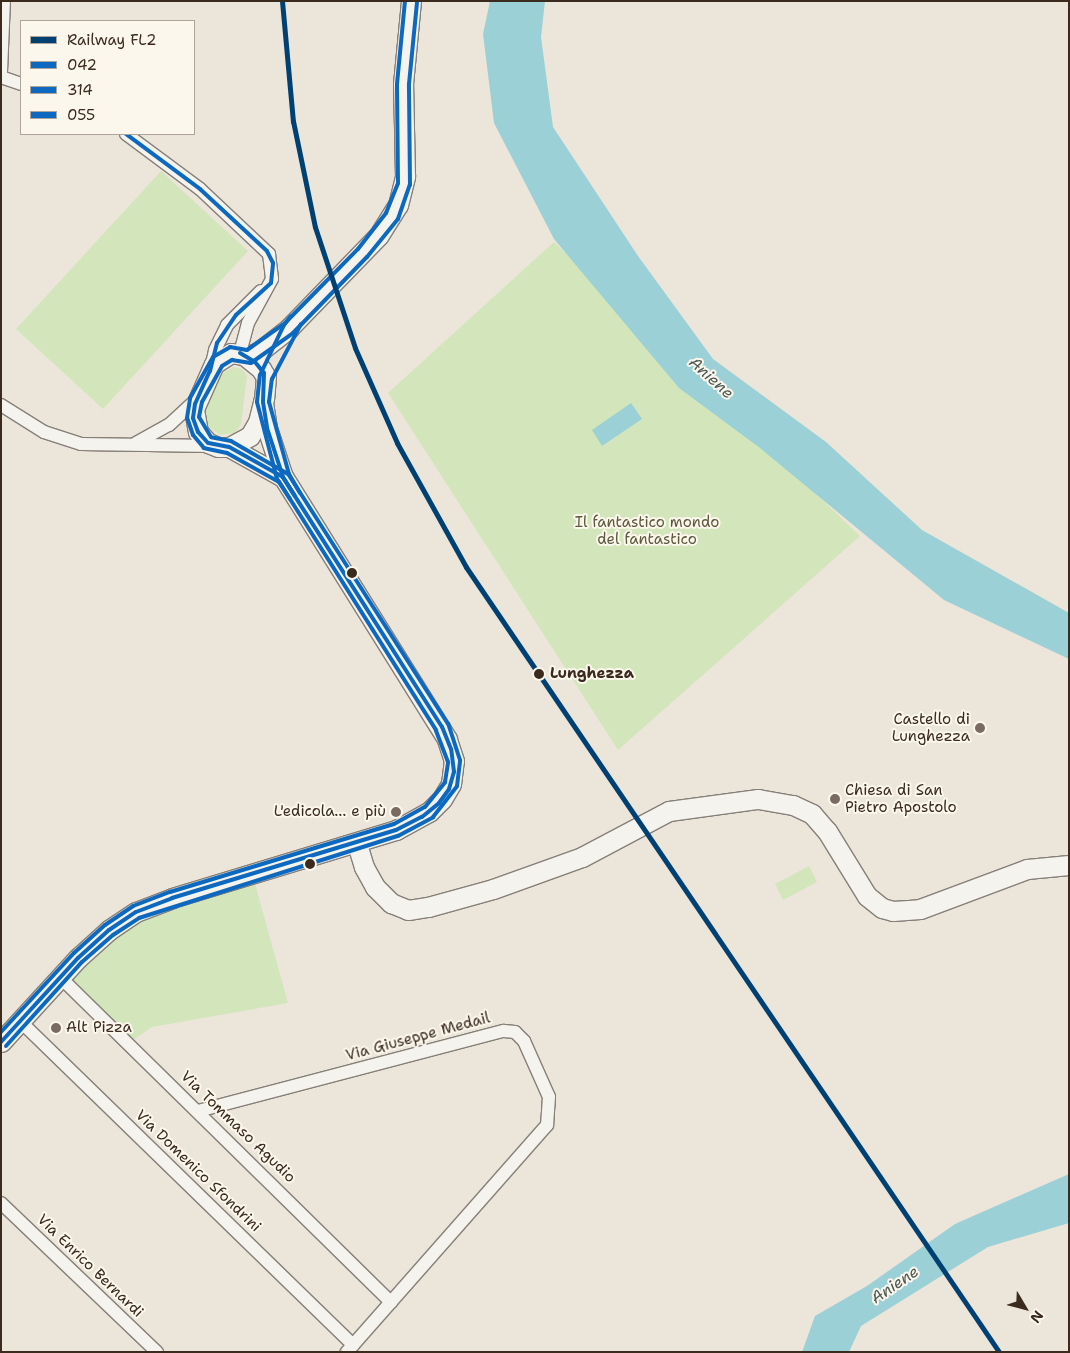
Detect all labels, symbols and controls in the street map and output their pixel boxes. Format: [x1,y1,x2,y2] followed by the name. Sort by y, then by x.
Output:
[20,20,195,135] legend
[67,30,156,50] text: Railway FL2
[67,55,97,75] text: 042
[67,80,93,100] text: 314
[67,105,95,125] text: 055
[685,353,737,403] water label: Aniene
[575,513,719,548] park label: Il fantastico mondo del fantastico
[347,568,357,578] unlabelled marker
[550,665,634,683] place label: Lunghezza
[532,667,546,681] marker: Lunghezza
[892,710,970,745] place label: Castello di Lunghezza
[974,722,986,734] marker: Castello di Lunghezza
[845,781,957,816] place label: Chiesa di San Pietro Apostolo
[829,793,841,805] marker: Chiesa di San Pietro Apostolo
[274,803,386,821] place label: L'edicola… e più
[390,806,402,818] marker: L'edicola… e più
[305,859,315,869] unlabelled marker
[344,1009,492,1065] street label: Via Giuseppe Medail
[66,1019,132,1037] place label: Alt Pizza
[50,1022,62,1034] marker: Alt Pizza
[177,1067,299,1187] street label: Via Tommaso Agudio
[131,1106,265,1236] street label: Via Domenico Sfondrini
[33,1211,147,1321] street label: Via Enrico Bernardi
[867,1262,923,1308] water label: Aniene
[1000,1283,1050,1333] north arrow
[1026,1307,1048,1327] text: N

